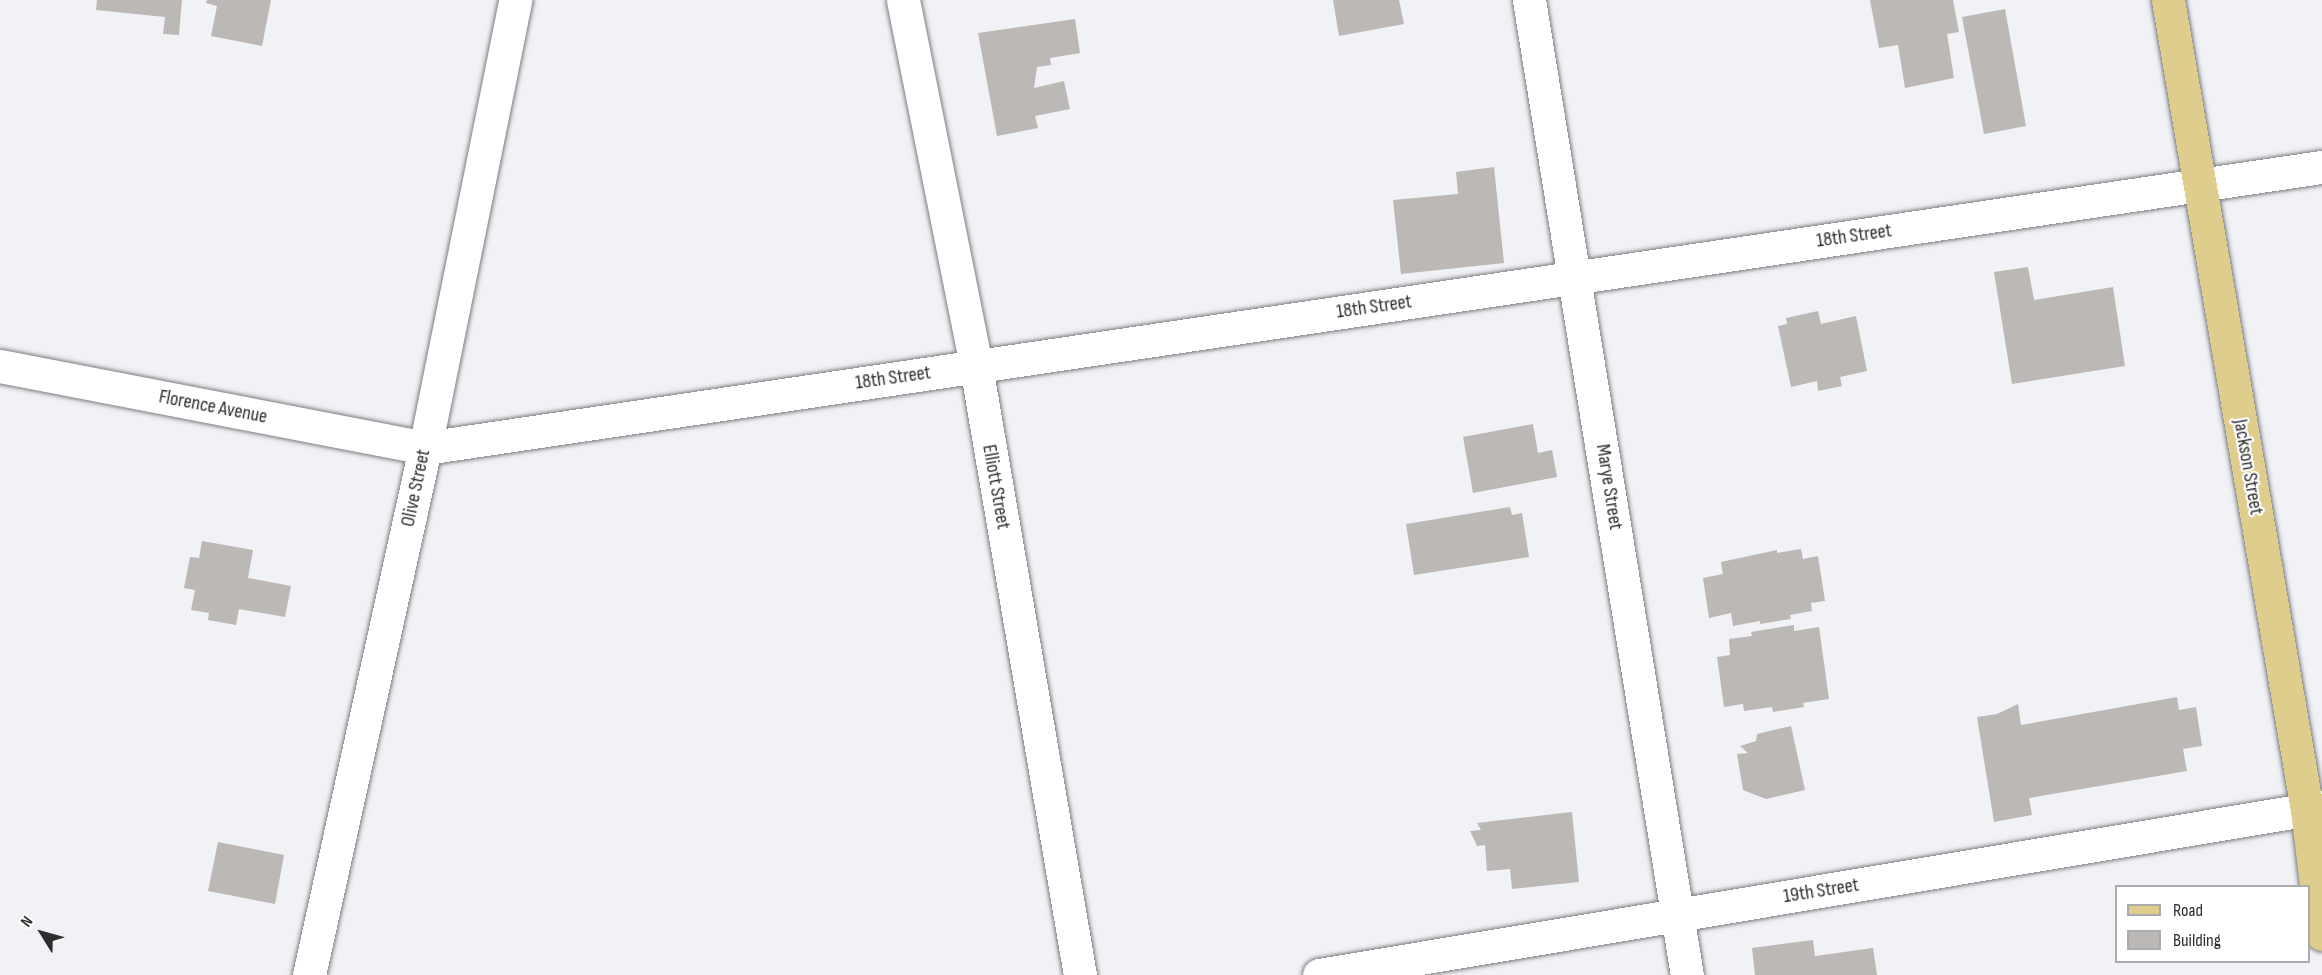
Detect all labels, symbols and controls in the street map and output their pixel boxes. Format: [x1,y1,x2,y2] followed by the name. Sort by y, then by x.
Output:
[1815,219,1893,253] street label: 18th Street
[1335,290,1413,324] street label: 18th Street
[854,361,932,395] street label: 18th Street
[157,385,269,429] street label: Florence Avenue
[2228,417,2268,517] street label: Jackson Street
[1590,442,1628,532] street label: Marye Street
[977,443,1015,531] street label: Elliott Street
[396,447,436,529] street label: Olive Street
[1782,873,1860,909] street label: 19th Street
[2115,885,2310,963] legend
[2173,900,2203,921] text: Road
[12,903,72,963] north arrow
[17,913,37,931] text: N
[2173,930,2221,951] text: Building

